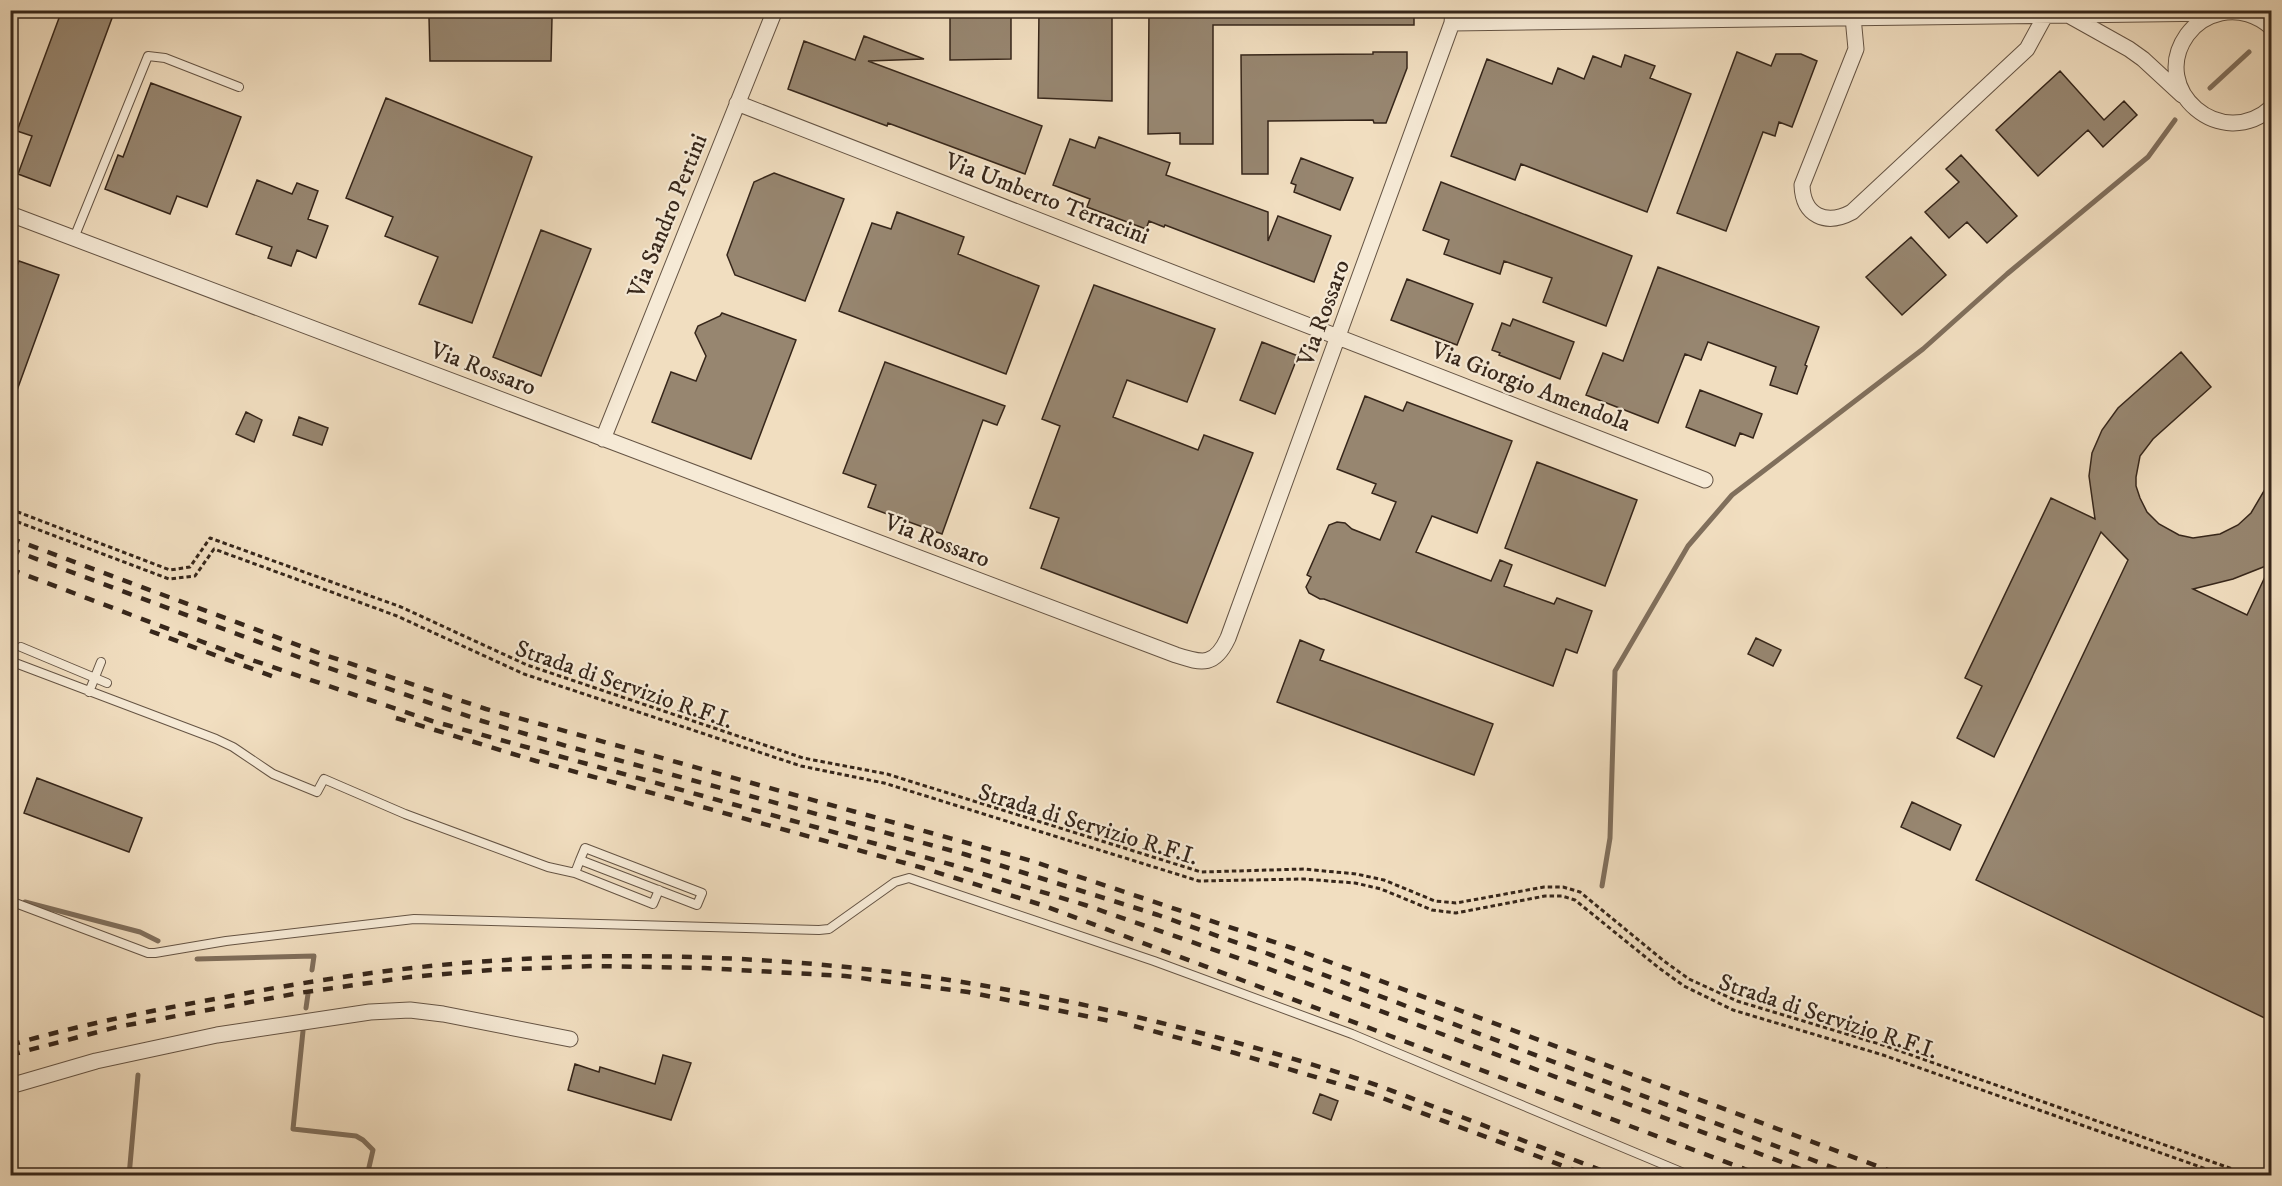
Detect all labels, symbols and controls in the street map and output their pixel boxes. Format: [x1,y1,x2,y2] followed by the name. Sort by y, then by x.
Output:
[621,129,715,303] street label: Via Sandro Pertini
[940,146,1153,252] street label: Via Umberto Terracini
[1291,256,1357,371] street label: Via Rossaro
[425,335,540,403] street label: Via Rossaro
[1426,335,1636,439] street label: Via Giorgio Amendola
[879,507,994,575] street label: Via Rossaro
[511,634,737,736] street label: Strada di Servizio R.F.I.
[974,777,1202,873] street label: Strada di Servizio R.F.I.
[1715,967,1941,1067] street label: Strada di Servizio R.F.I.

